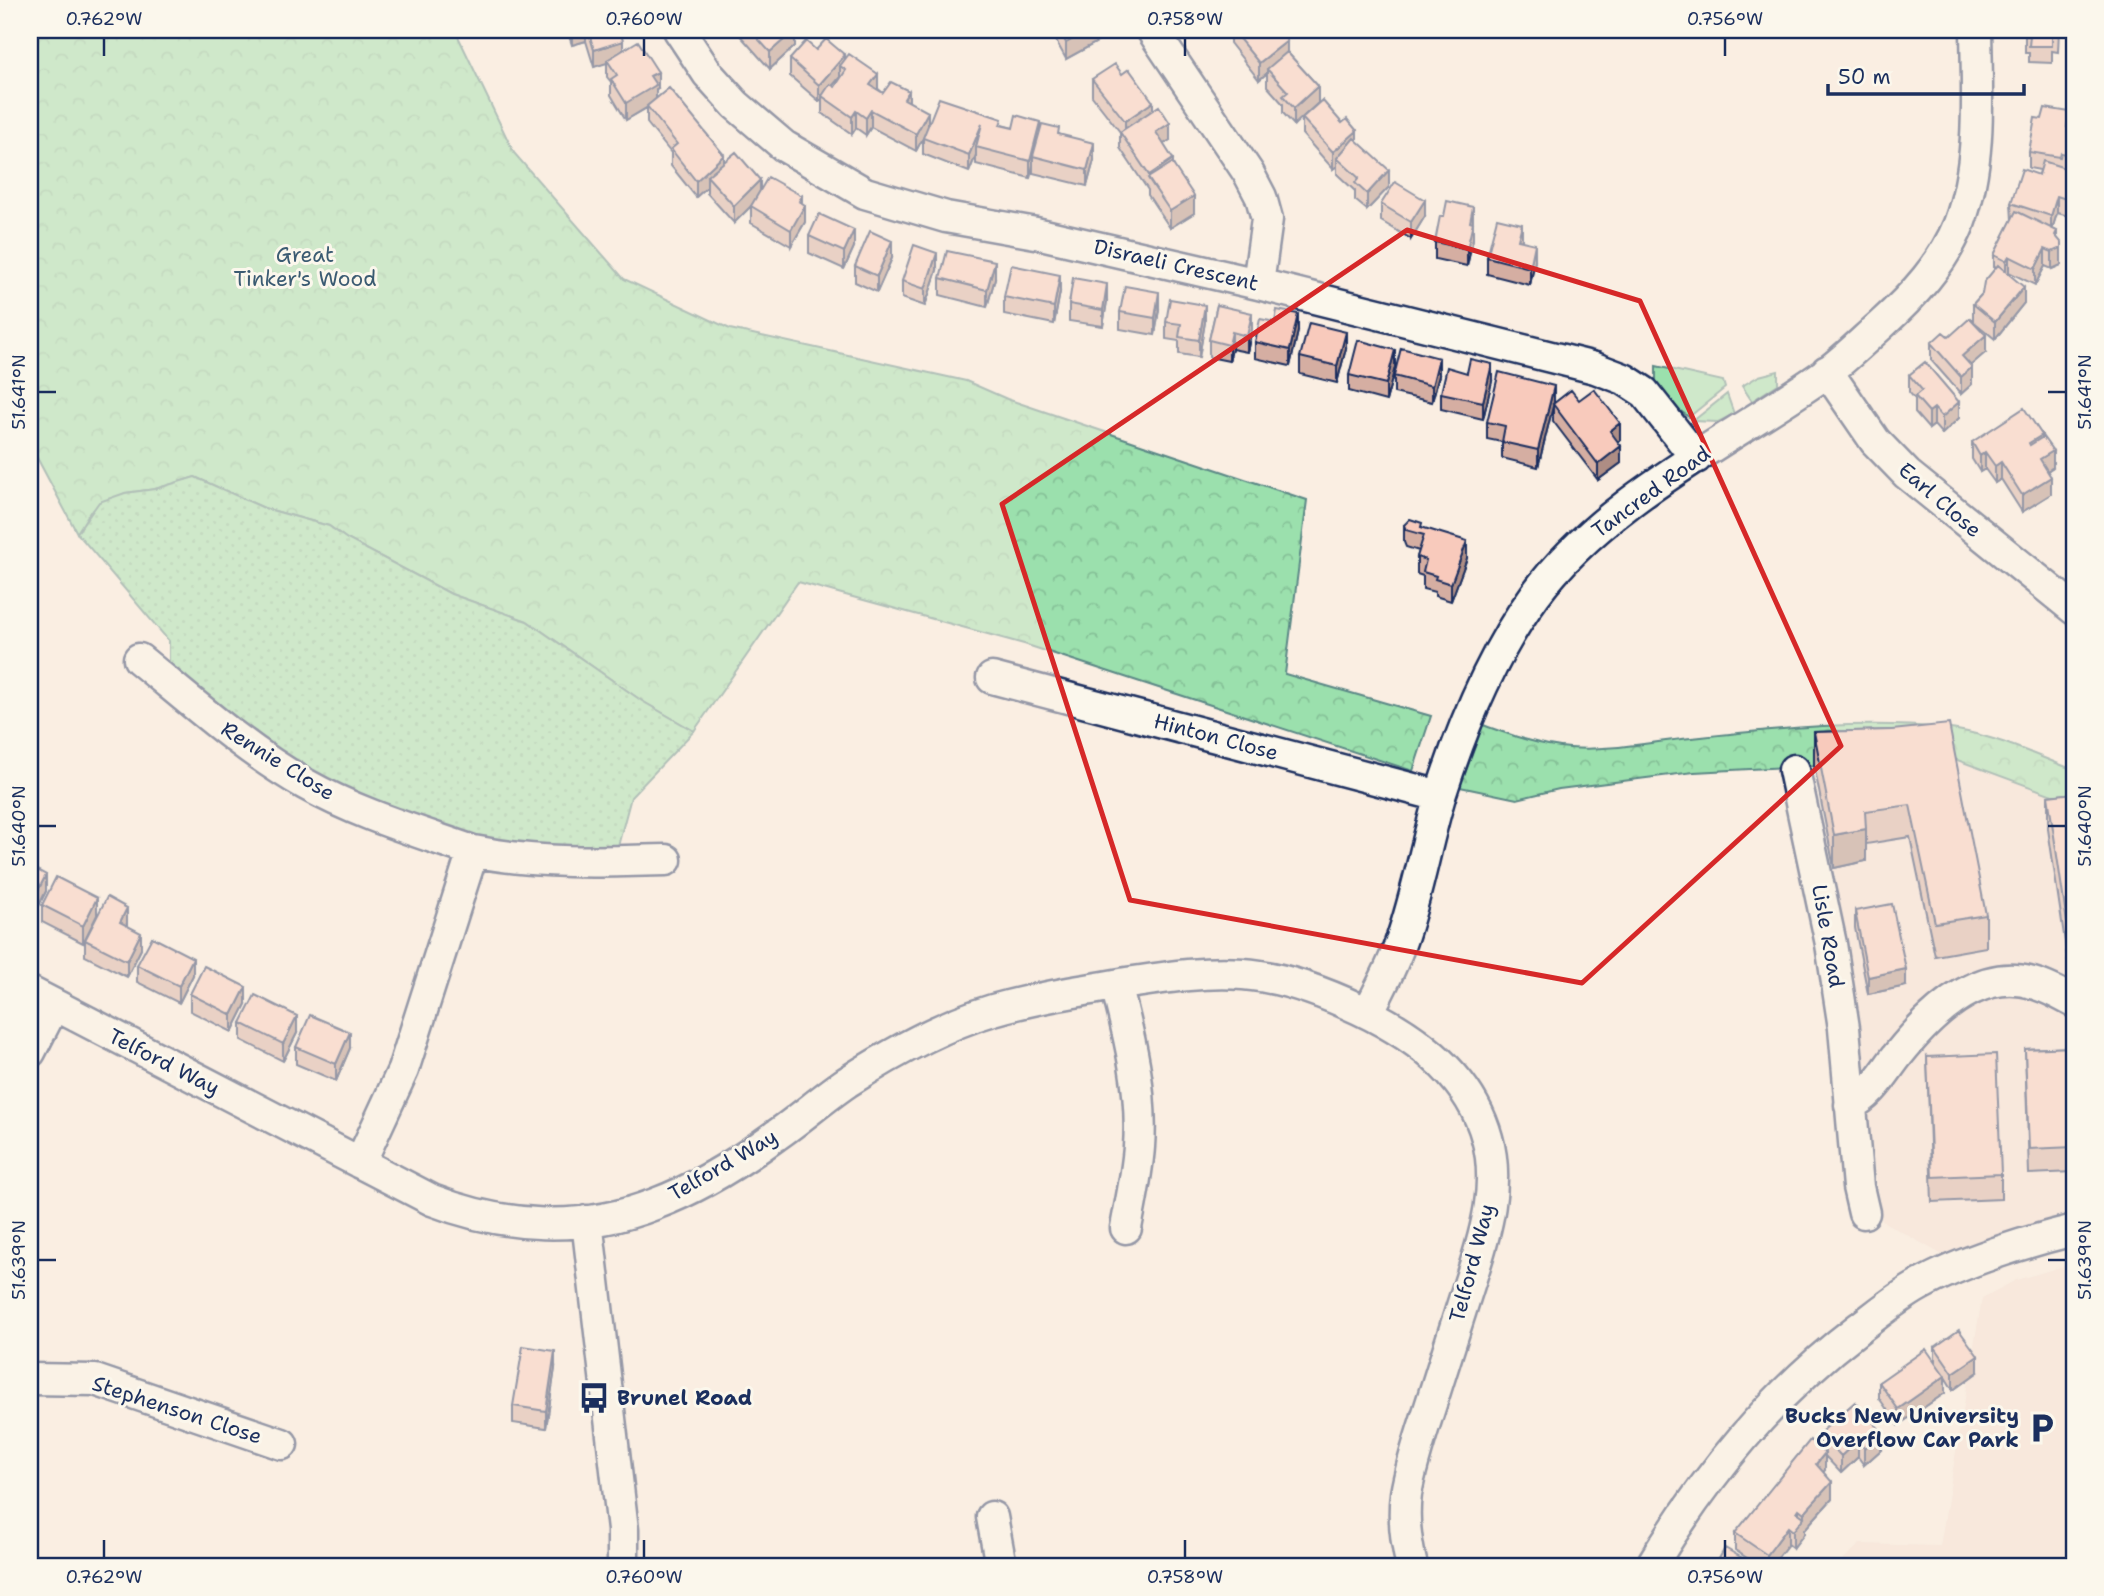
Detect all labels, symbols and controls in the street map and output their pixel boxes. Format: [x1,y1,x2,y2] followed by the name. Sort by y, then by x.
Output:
[65,7,143,31] text: 0.762°W
[605,7,683,31] text: 0.760°W
[1147,7,1223,31] text: 0.758°W
[1687,7,1763,31] text: 0.756°W
[1828,52,2024,96] scale bar
[1838,63,1891,91] text: 50 m
[1091,232,1261,298] street label: Disraeli Crescent
[233,241,377,293] park label: Great Tinker's Wood
[7,354,31,430] text: 51.641°N
[2073,354,2097,430] text: 51.641°N
[1586,440,1716,544] street label: Tancred Road
[1892,456,1988,544] street label: Earl Close
[1151,707,1281,767] street label: Hinton Close
[216,715,340,807] street label: Rennie Close
[7,785,31,867] text: 51.640°N
[2073,785,2097,867] text: 51.640°N
[1805,882,1851,990] street label: Lisle Road
[104,1022,224,1102] street label: Telford Way
[663,1123,783,1207] street label: Telford Way
[1443,1201,1501,1325] street label: Telford Way
[7,1220,31,1300] text: 51.639°N
[2073,1220,2097,1300] text: 51.639°N
[89,1369,265,1451] street label: Stephenson Close
[577,1381,611,1415] bus stop icon: Brunel Road
[617,1384,752,1412] place label: Brunel Road
[1785,1402,2019,1454] place label: Bucks New University Overflow Car Park
[2025,1411,2059,1445] parking icon: Bucks New University Overflow Car Park
[65,1565,143,1589] text: 0.762°W
[605,1565,683,1589] text: 0.760°W
[1147,1565,1223,1589] text: 0.758°W
[1687,1565,1763,1589] text: 0.756°W

